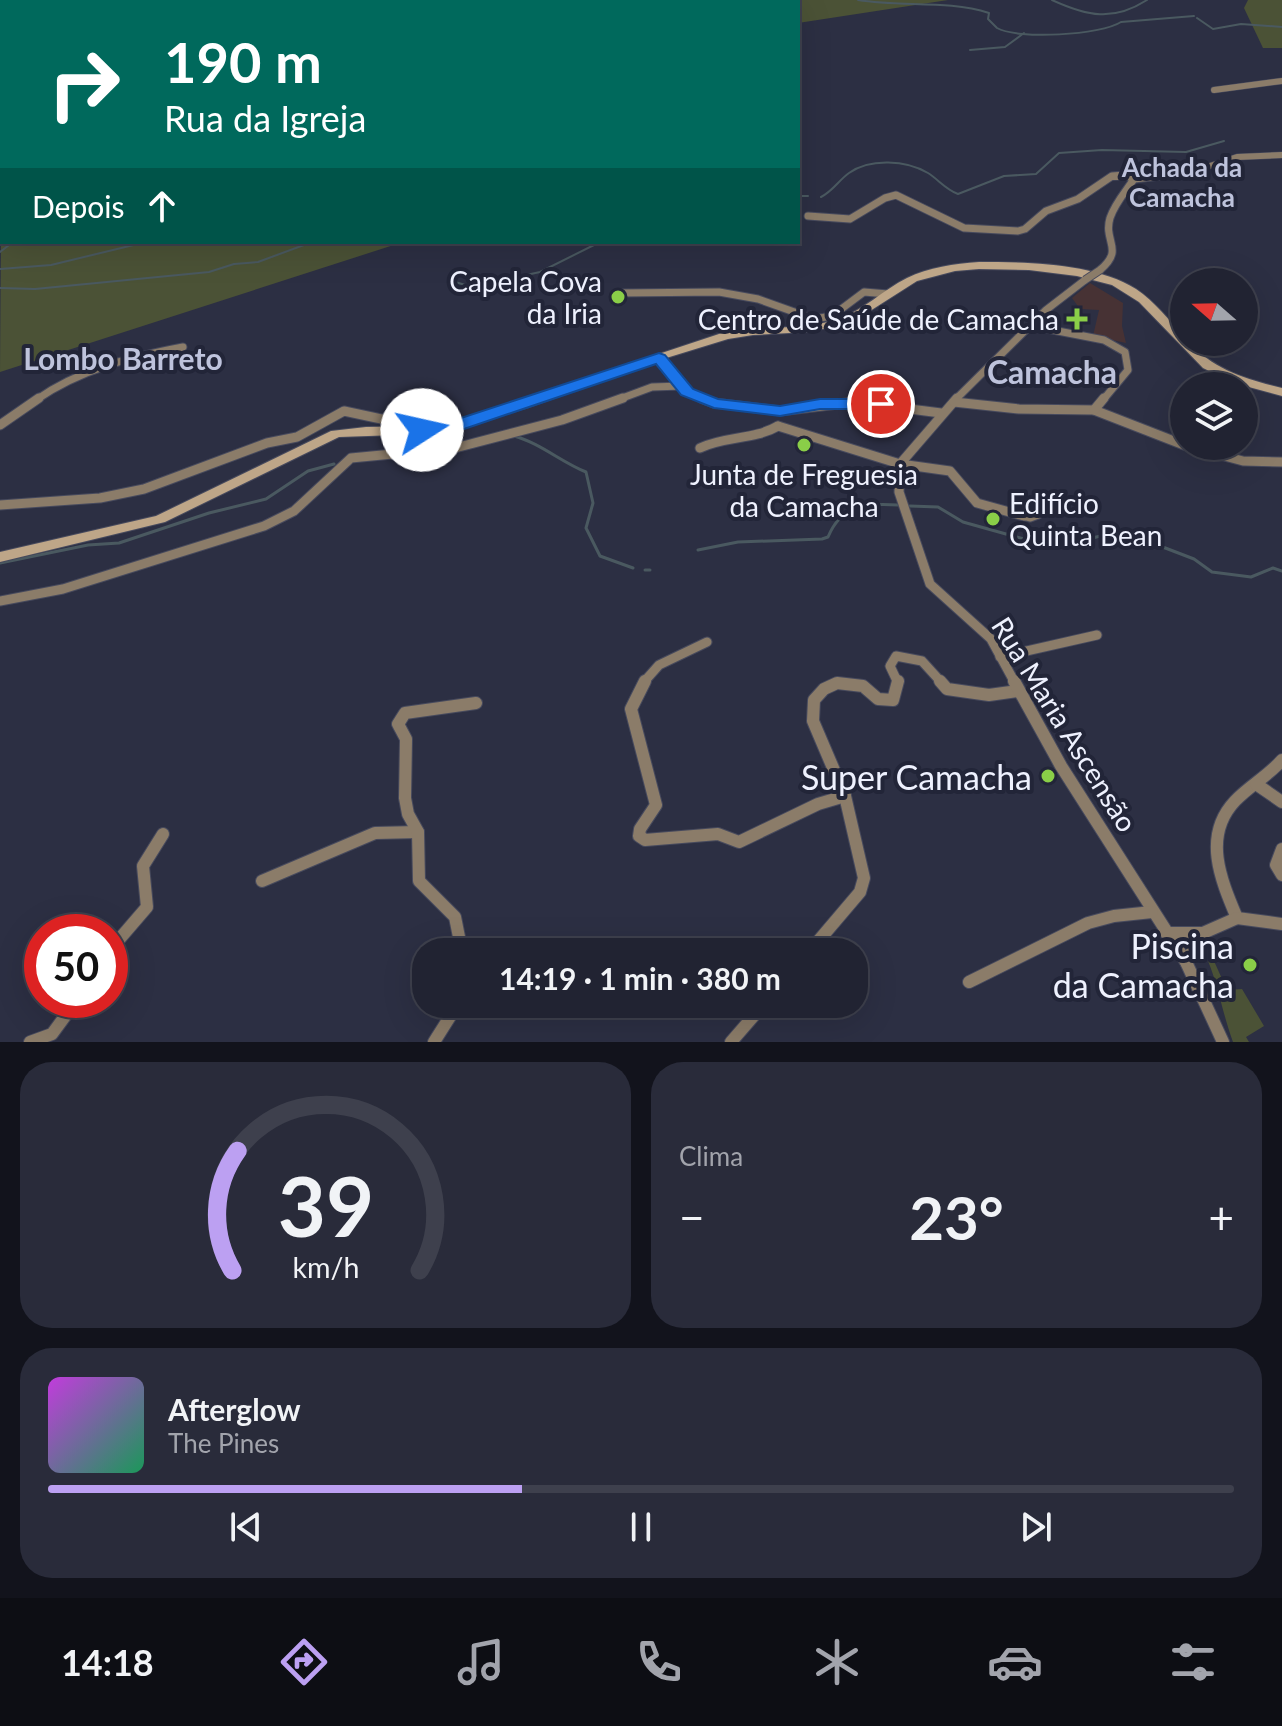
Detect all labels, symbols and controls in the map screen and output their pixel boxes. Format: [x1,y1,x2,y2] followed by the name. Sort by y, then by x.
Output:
[164,28,322,95] text: 190 m
[32,32,136,136] icon: right
[164,96,366,140] text: Rua da Igreja
[1121,151,1242,213] district label: Achada da Camacha
[140,184,184,228] icon: ahead
[32,188,124,224] text: Depois
[449,264,602,330] place label: Capela Cova da Iria
[1170,268,1258,356] north arrow
[1170,268,1258,460] map controls
[609,288,627,306] marker: Capela Cova da Iria
[698,302,1059,336] place label: Centro de Saúde de Camacha
[1066,308,1088,330] marker: Centro de Saúde de Camacha
[23,340,223,376] district label: Lombo Barreto
[987,352,1117,391] district label: Camacha
[847,370,915,438] pin
[1170,372,1258,460] button: layers
[859,382,903,426] icon: arrive
[380,388,464,472] position arrow
[795,436,813,454] marker: Junta de Freguesia da Camacha
[690,457,918,523] place label: Junta de Freguesia da Camacha
[1009,486,1162,552] place label: Edifício Quinta Bean
[984,510,1002,528] marker: Edifício Quinta Bean
[985,610,1145,838] street label: Rua Maria Ascensão
[801,756,1032,797] place label: Super Camacha
[1039,767,1057,785] marker: Super Camacha
[24,914,128,1018] speed limit sign: 50
[1053,925,1234,1005] place label: Piscina da Camacha
[1241,956,1259,974] marker: Piscina da Camacha
[499,960,781,996] text: 14:19 · 1 min · 380 m
[679,1140,743,1172] text: Clima
[277,1155,374,1255] text: 39
[909,1181,1004,1253] text: 23°
[679,1191,705,1243] text: −
[1208,1191,1234,1243] text: +
[292,1250,359,1284] text: km/h
[168,1391,301,1427] text: Afterglow
[168,1427,279,1459] text: The Pines
[224,1505,268,1549] icon: previous
[619,1505,663,1549] icon: pause
[1014,1505,1058,1549] icon: next
[276,1634,332,1690] icon: directions
[453,1634,509,1690] icon: music
[631,1634,687,1690] icon: phone
[809,1634,865,1690] icon: climate
[987,1634,1043,1690] icon: car
[1165,1634,1221,1690] icon: filters
[61,1640,154,1684] text: 14:18

